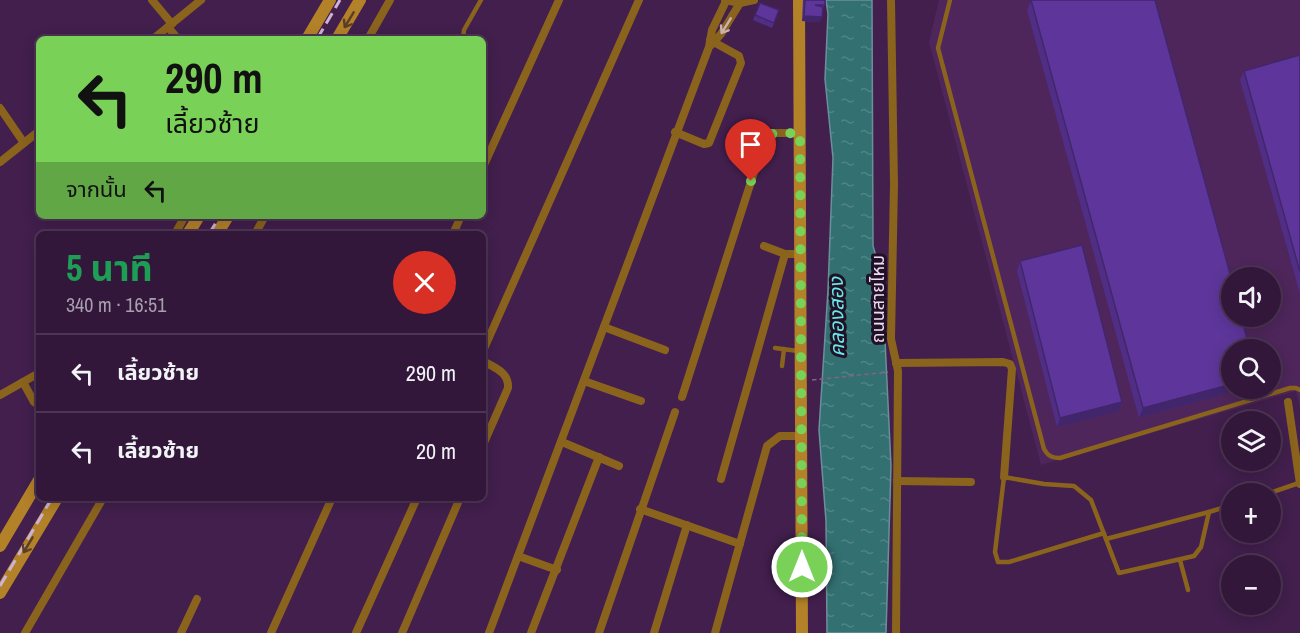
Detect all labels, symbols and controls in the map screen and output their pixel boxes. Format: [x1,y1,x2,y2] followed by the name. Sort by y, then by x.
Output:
[342,11,355,28] one-way arrow
[720,18,732,34] one-way arrow
[165,50,263,106] text: 290 m
[66,60,144,138] icon: left
[165,105,259,141] text: เลี้ยวซ้าย
[725,119,776,181] pin
[734,128,767,161] icon: arrive
[66,174,127,204] text: จากนั้น
[139,174,172,207] icon: left
[66,244,153,292] text: 5 นาที
[393,251,456,314] button: close
[865,255,890,343] street label: ถนนสายไหม
[1221,267,1281,615] map controls
[1221,267,1281,327] button: sound
[822,276,850,357] water label: คลองสอง
[66,291,166,318] text: 340 m · 16:51
[1221,339,1281,399] button: search
[66,357,99,390] icon: left
[117,357,199,387] text: เลี้ยวซ้าย
[406,358,456,388] text: 290 m
[1221,411,1281,471] button: layers
[66,435,99,468] icon: left
[117,435,199,465] text: เลี้ยวซ้าย
[416,436,456,466] text: 20 m
[1221,483,1281,543] button: +
[770,535,834,599] position arrow
[22,536,34,553] one-way arrow
[1221,555,1281,615] button: −

